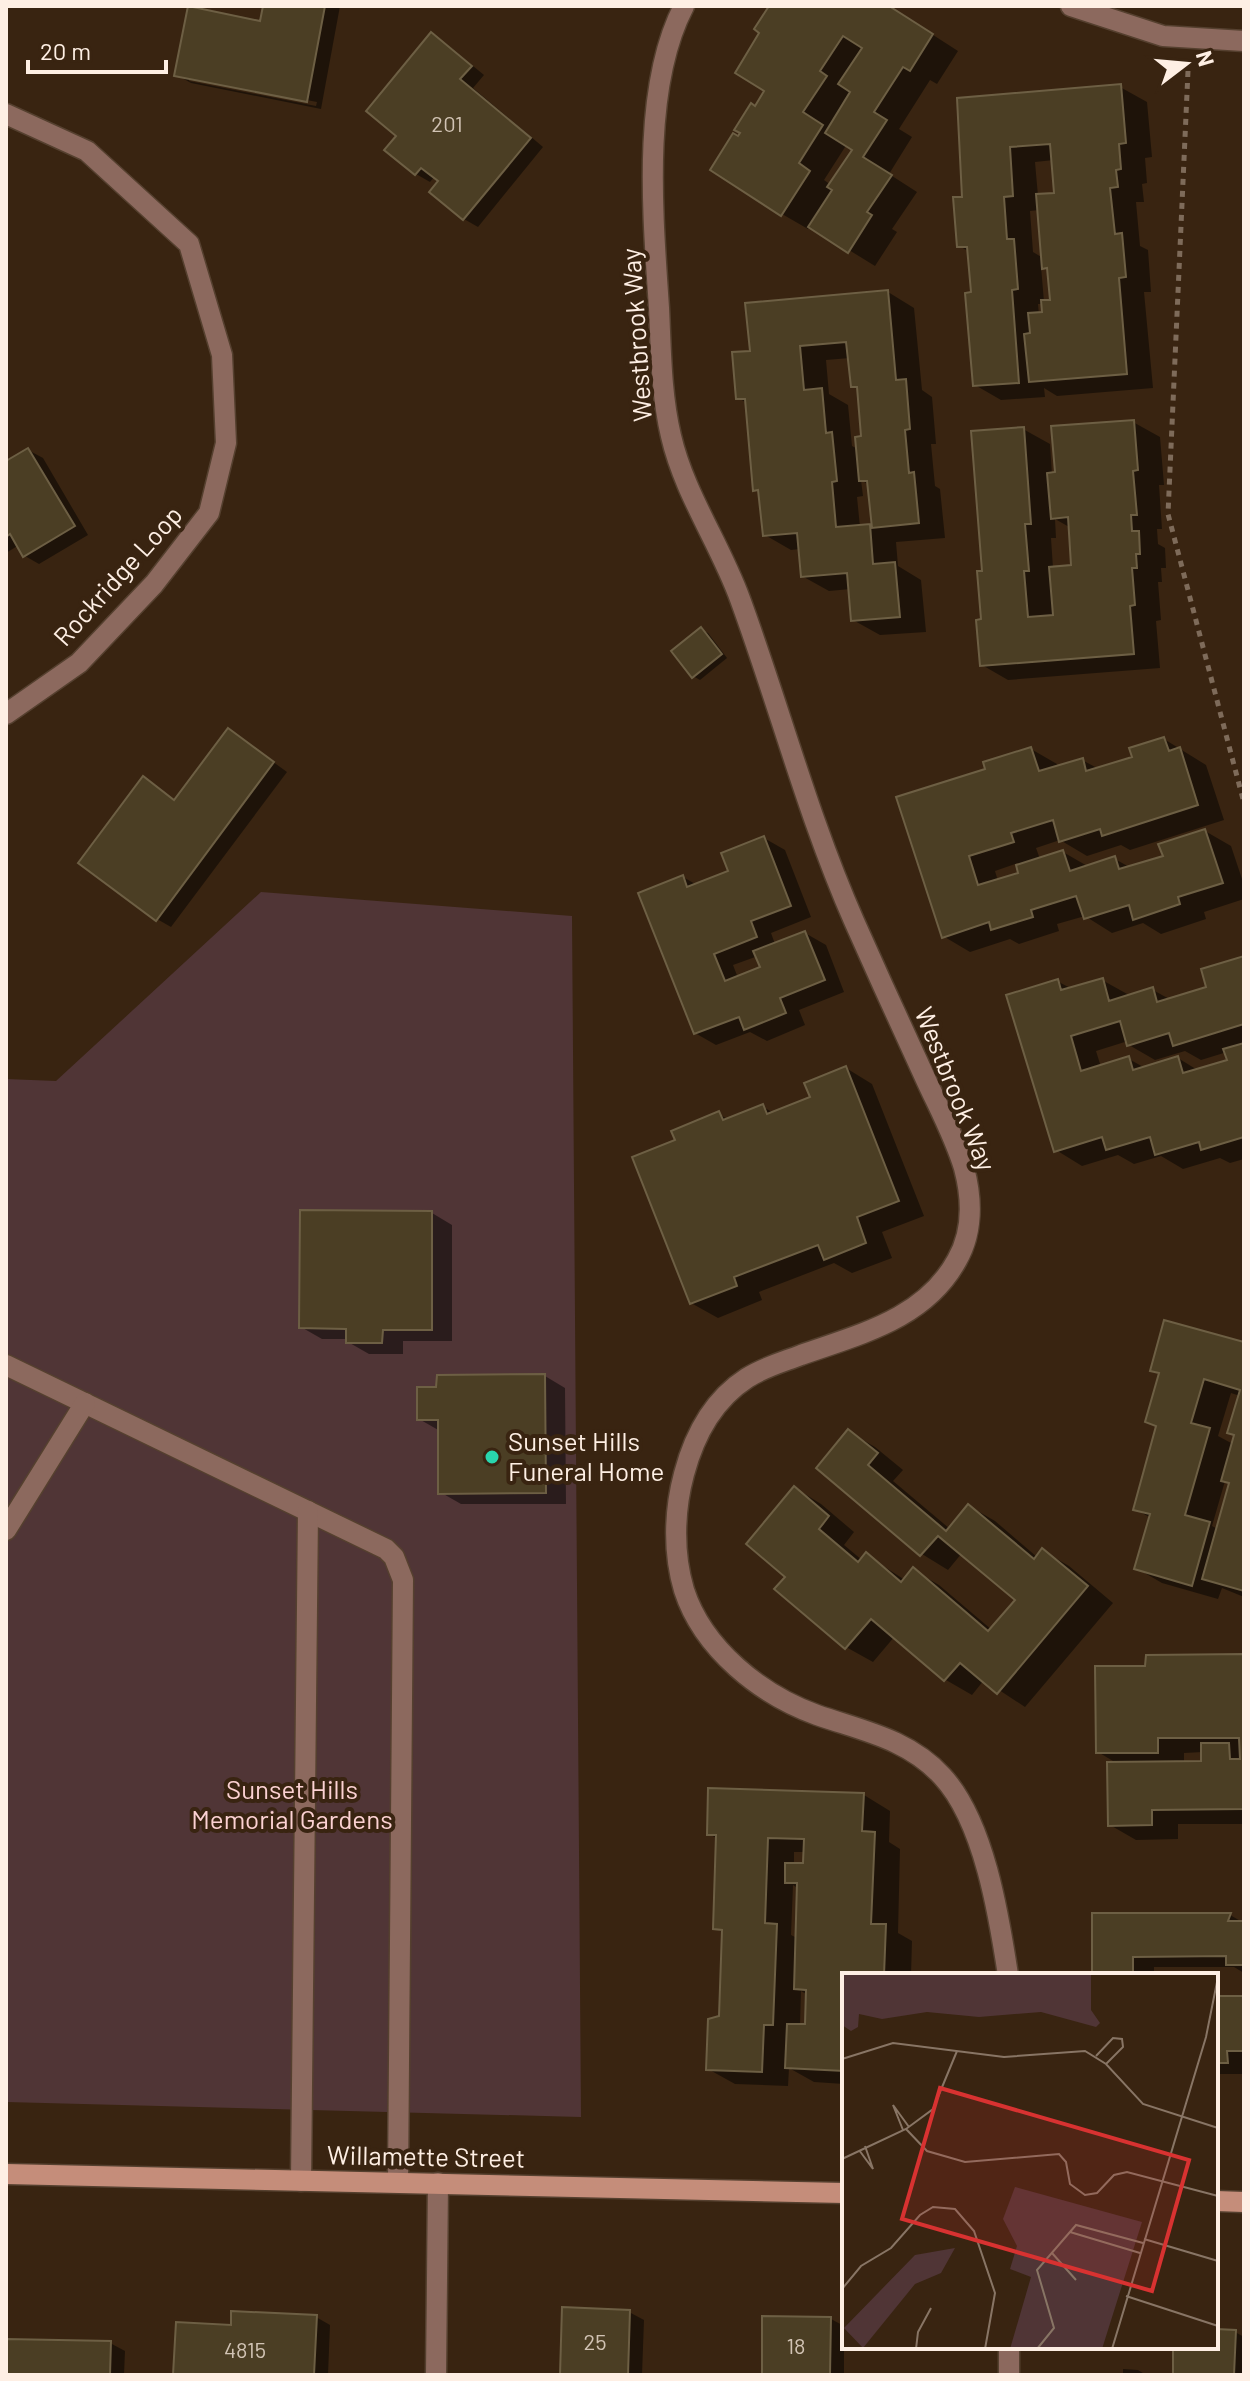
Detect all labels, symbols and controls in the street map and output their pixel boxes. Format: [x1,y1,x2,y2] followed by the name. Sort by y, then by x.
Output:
[28,24,166,74] scale bar
[1146,24,1226,104] north arrow
[40,36,91,65] text: 20 m
[1192,48,1221,69] text: N
[431,110,463,136] house number: 201
[614,247,657,423] street label: Westbrook Way
[46,499,188,651] street label: Rockridge Loop
[909,1002,1003,1175] street label: Westbrook Way
[508,1425,664,1486] place label: Sunset Hills Funeral Home
[483,1448,501,1466] marker: Sunset Hills Funeral Home
[191,1773,393,1834] park label: Sunset Hills Memorial Gardens
[842,1973,1218,2349] inset map
[327,2138,525,2173] street label: Willamette Street
[583,2328,607,2354] house number: 25
[786,2332,806,2358] house number: 18
[224,2336,266,2362] house number: 4815

